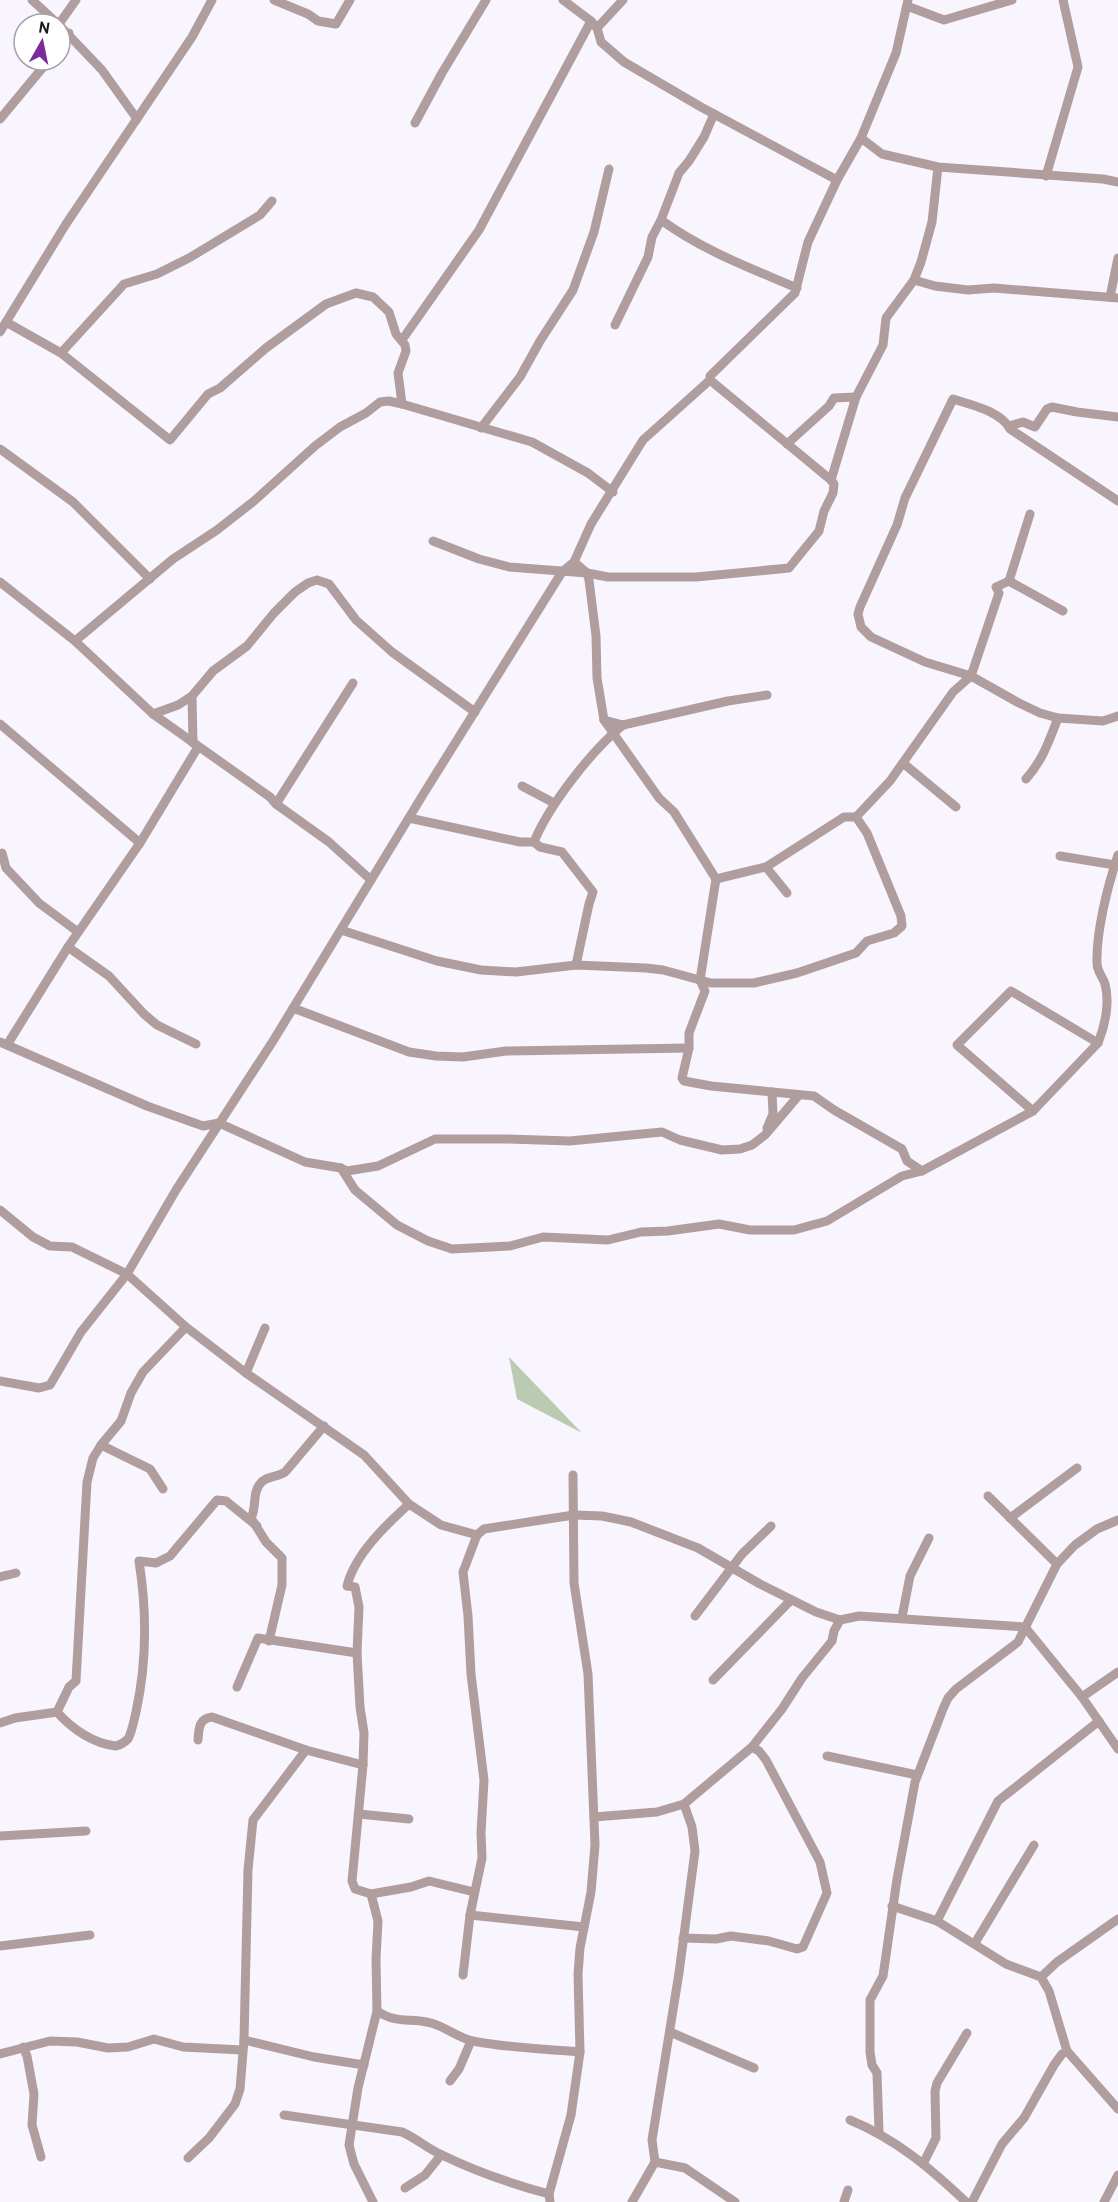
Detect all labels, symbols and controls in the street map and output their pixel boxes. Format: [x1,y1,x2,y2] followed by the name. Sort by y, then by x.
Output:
[12,12,72,72] north arrow
[37,18,51,40] text: N

